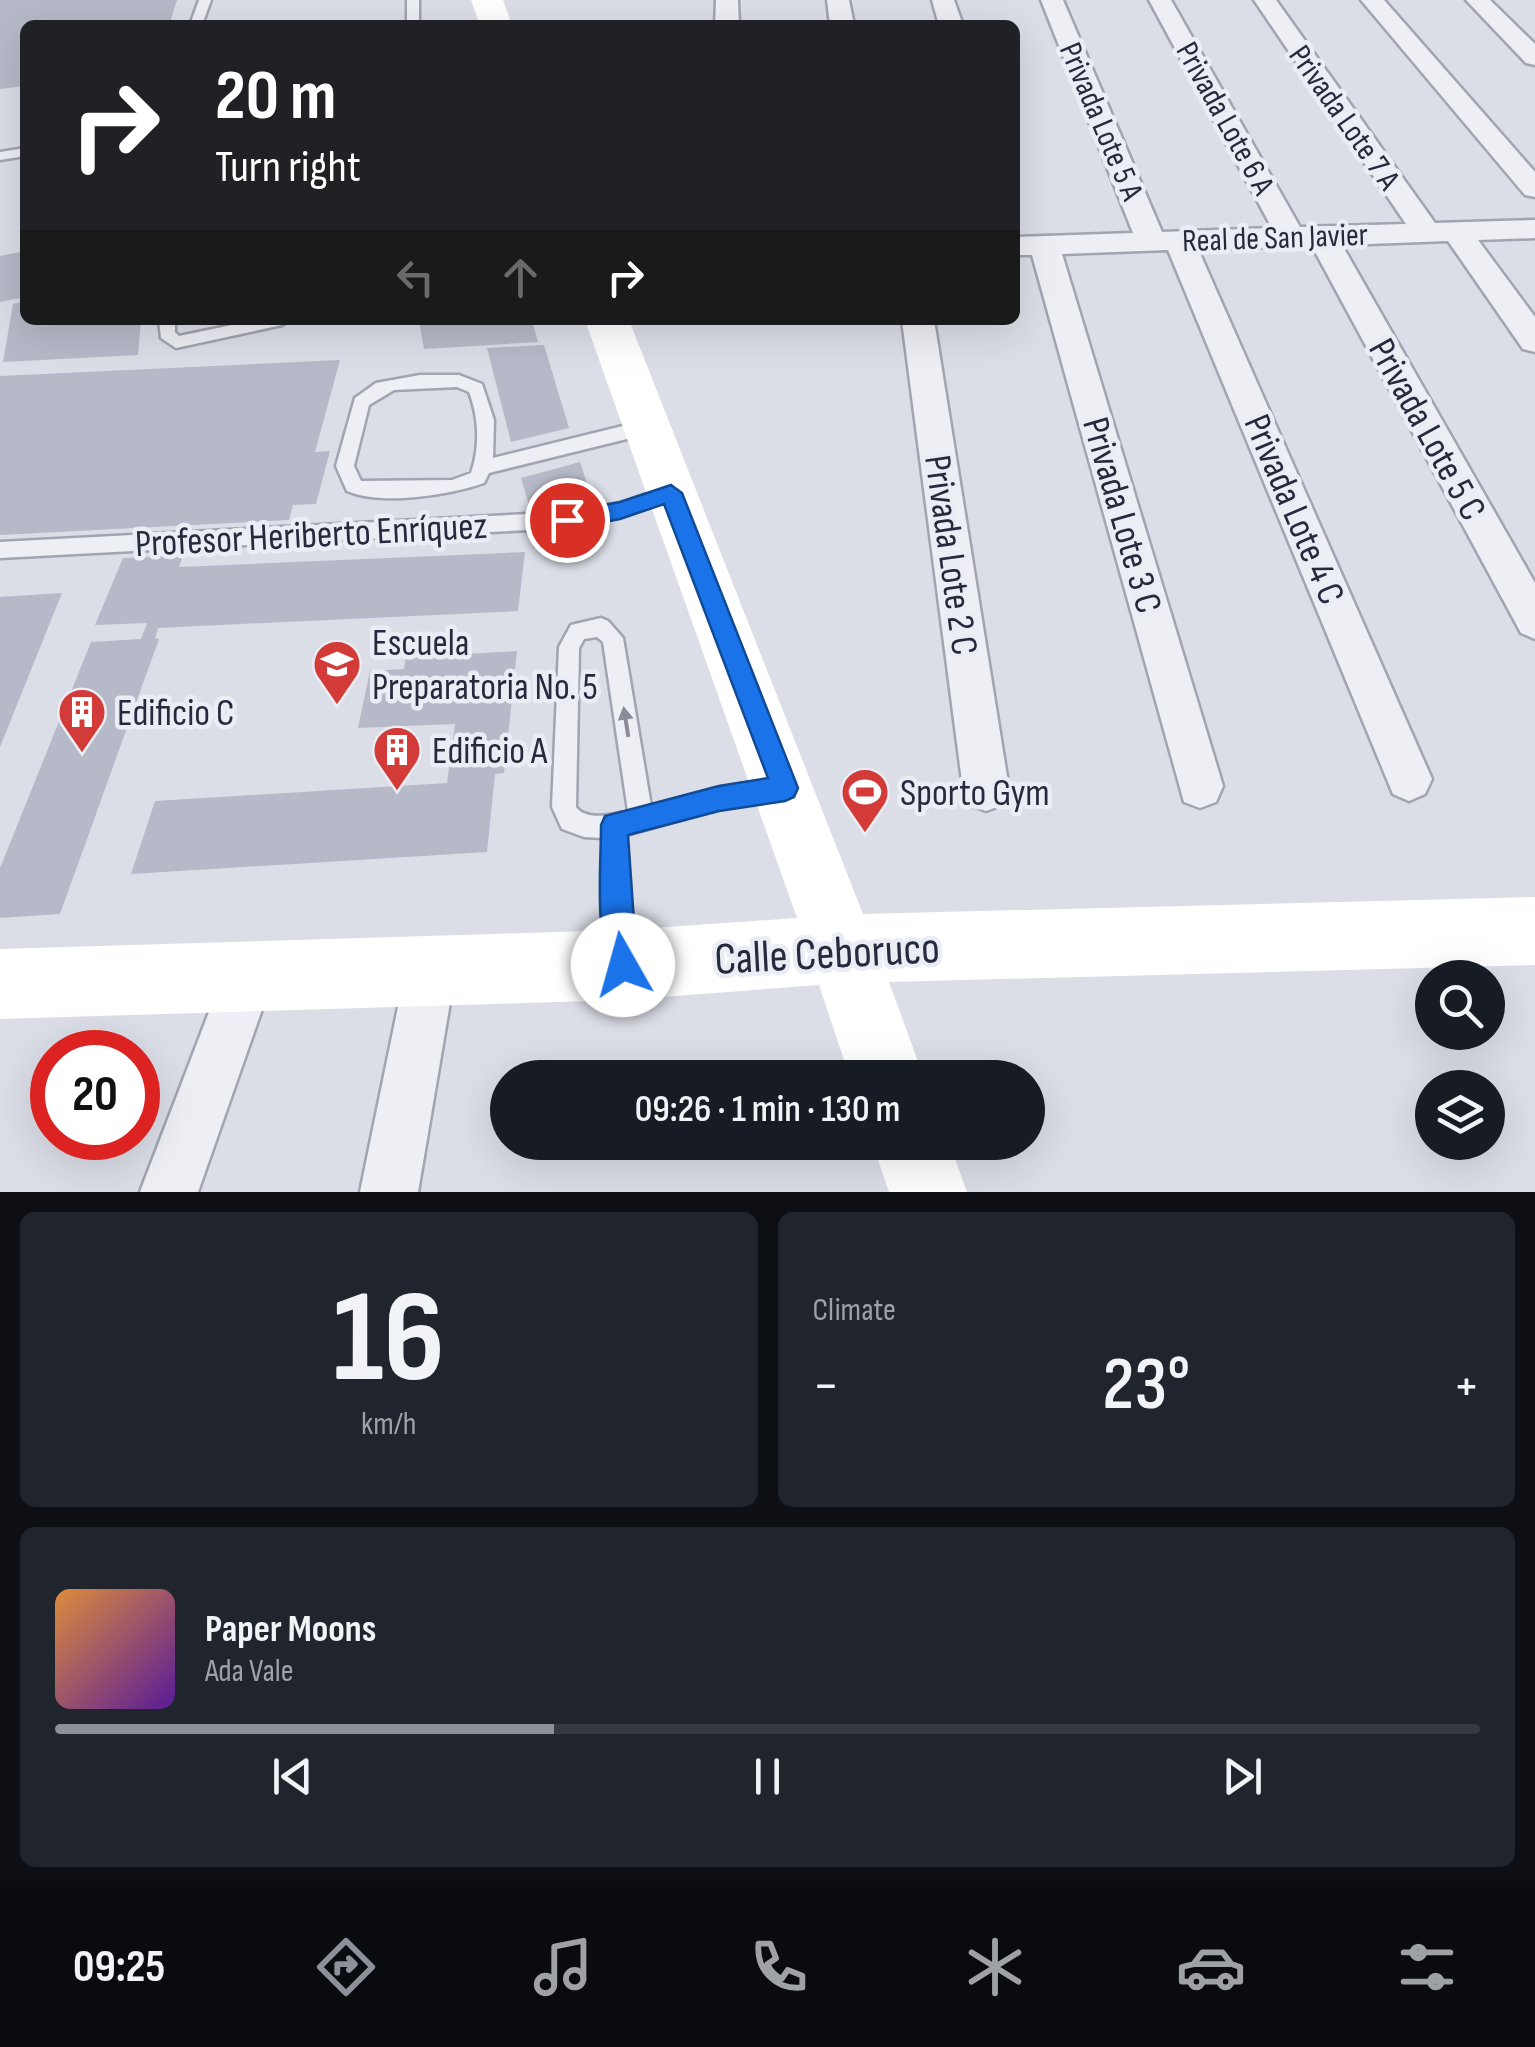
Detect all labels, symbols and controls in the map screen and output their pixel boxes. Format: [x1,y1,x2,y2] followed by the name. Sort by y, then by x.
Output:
[1167,36,1283,202] street label: Privada Lote 6 A
[1050,37,1151,207] street label: Privada Lote 5 A
[1280,38,1408,198] street label: Privada Lote 7 A
[215,55,336,139] text: 20 m
[50,60,180,190] icon: right
[215,140,361,195] text: Turn right
[1182,216,1369,261] street label: Real de San Javier
[388,250,443,305] icon: left
[493,250,548,305] icon: ahead
[598,250,653,305] icon: right
[1358,331,1495,529] street label: Privada Lote 5 C
[1234,408,1354,611] street label: Privada Lote 4 C
[1072,412,1171,619] street label: Privada Lote 3 C
[914,452,987,658] street label: Privada Lote 2 C
[525,478,610,563] pin
[540,493,595,548] icon: arrive
[134,504,488,567] street label: Profesor Heriberto Enríquez
[372,621,598,710] place label: Escuela Preparatoria No. 5
[311,638,363,706] school or university icon: Escuela Preparatoria No. 5
[56,686,108,754] building icon: Edificio C
[117,691,234,736] place label: Edificio C
[617,706,633,737] one-way arrow
[371,724,423,792] building icon: Edificio A
[432,729,548,774] place label: Edificio A
[839,766,891,834] sports icon: Sporto Gym
[900,771,1050,816] place label: Sporto Gym
[571,913,675,1017] position arrow
[713,921,941,988] street label: Calle Ceboruco
[1415,960,1505,1160] map controls
[1415,960,1505,1050] button: search
[30,1030,160,1160] speed limit sign: 20
[1415,1070,1505,1160] button: layers
[635,1087,900,1132] text: 09:26 · 1 min · 130 m
[333,1262,445,1418] text: 16
[813,1291,896,1330] text: Climate
[1102,1340,1190,1431] text: 23°
[813,1353,839,1420] text: −
[1453,1353,1480,1420] text: +
[361,1405,416,1444] text: km/h
[205,1607,376,1652] text: Paper Moons
[205,1652,294,1691] text: Ada Vale
[265,1749,320,1804] icon: previous
[740,1749,795,1804] icon: pause
[1215,1749,1270,1804] icon: next
[311,1932,381,2002] icon: directions
[528,1932,598,2002] icon: music
[744,1932,814,2002] icon: phone
[960,1932,1030,2002] icon: climate
[1176,1932,1246,2002] icon: car
[1392,1932,1462,2002] icon: filters
[73,1940,165,1995] text: 09:25

